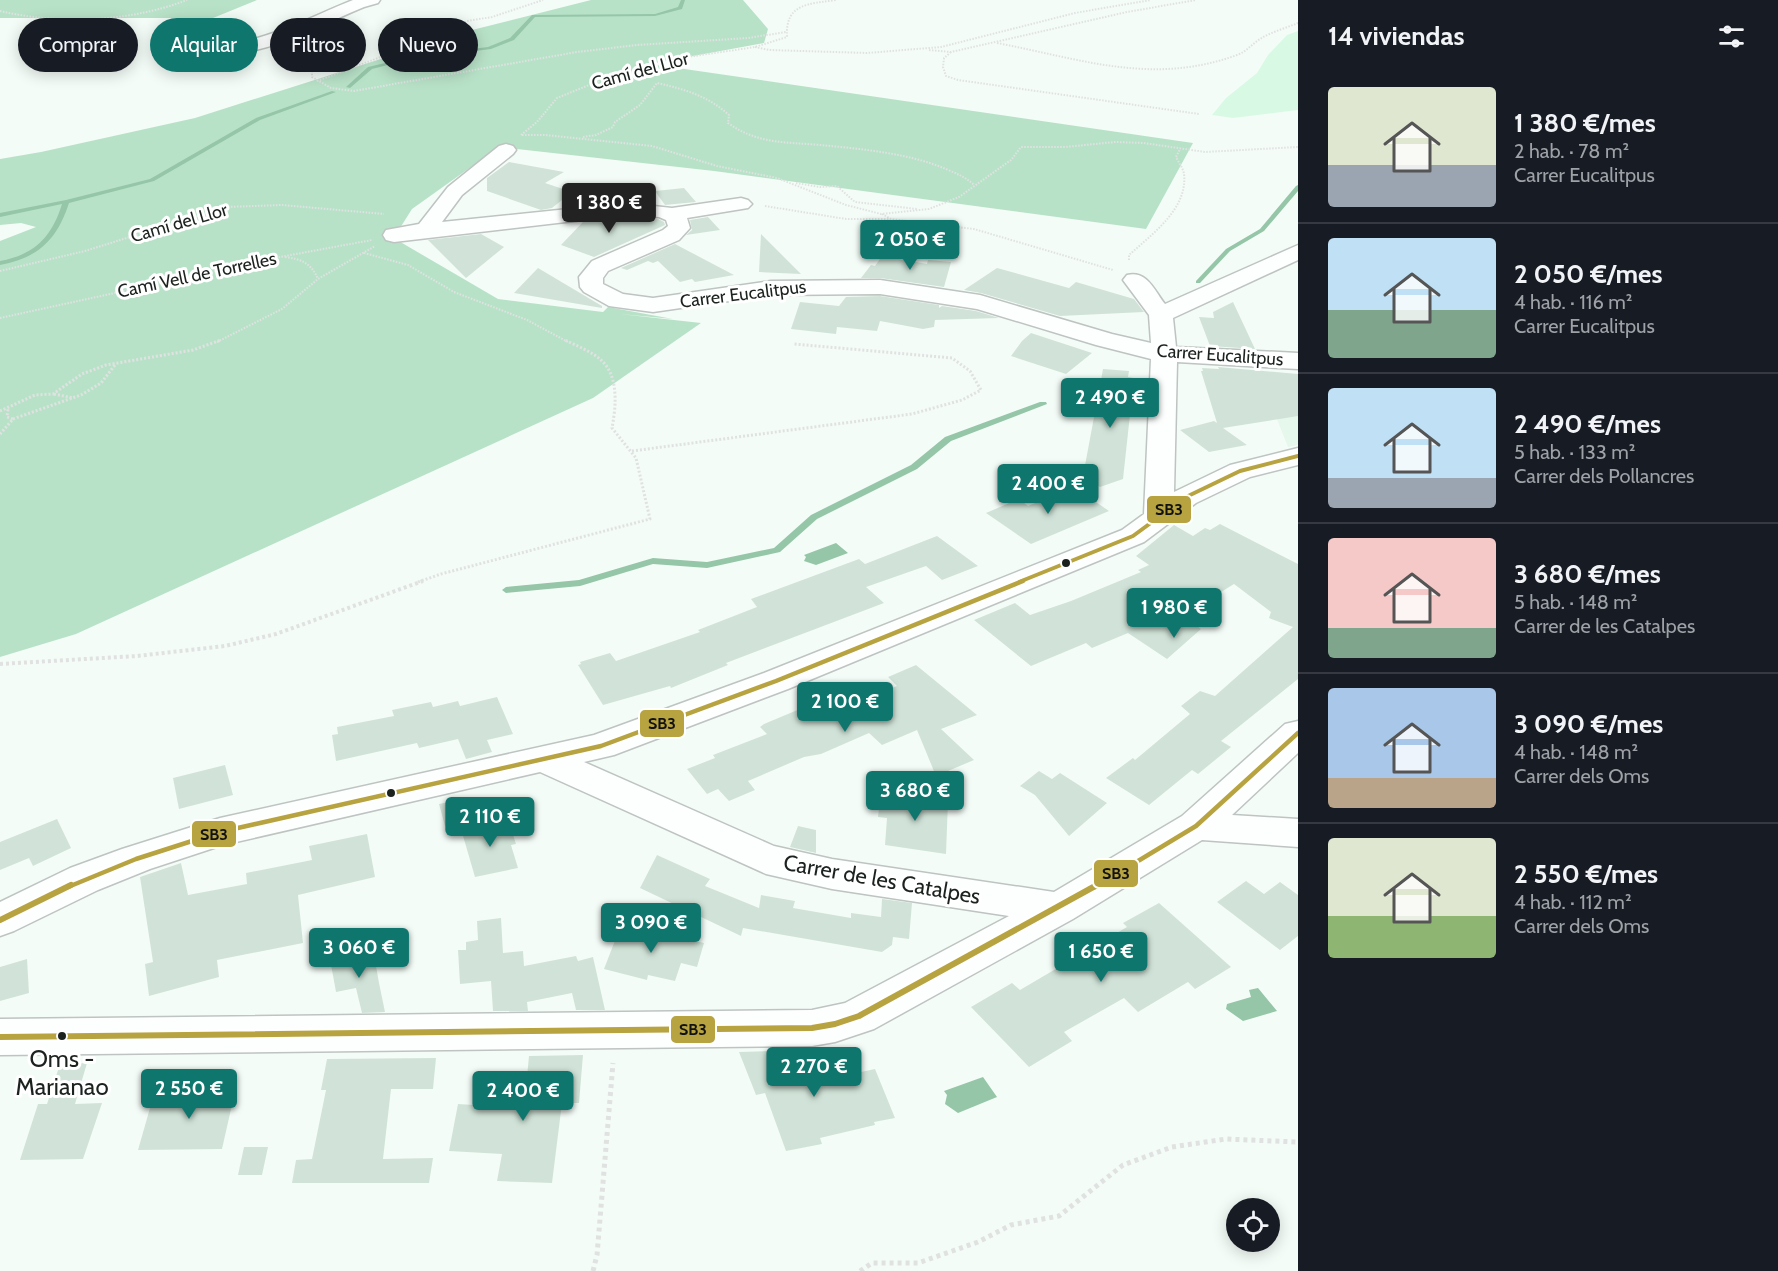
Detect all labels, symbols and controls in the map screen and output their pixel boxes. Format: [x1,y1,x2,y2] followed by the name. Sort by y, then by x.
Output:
[18,18,138,72] chip: Comprar
[150,18,258,72] chip: Alquilar
[270,18,366,72] chip: Filtros
[378,18,478,72] chip: Nuevo
[1328,20,1464,52] text: 14 viviendas
[1715,20,1748,53] icon: filters
[589,47,691,95] street label: Camí del Llor
[1514,107,1656,139] text: 1 380 €/mes
[1376,111,1448,183] icon: home
[1514,139,1629,163] text: 2 hab. · 78 m²
[1514,163,1655,187] text: Carrer Eucalitpus
[554,183,664,234] pin: 1 380 €
[576,190,642,214] text: 1 380 €
[128,199,230,247] street label: Camí del Llor
[855,220,965,271] pin: 2 050 €
[874,227,946,251] text: 2 050 €
[116,247,278,303] street label: Camí Vell de Torrelles
[1514,258,1662,290] text: 2 050 €/mes
[1376,262,1448,334] icon: home
[679,275,807,313] street label: Carrer Eucalitpus
[1514,290,1632,314] text: 4 hab. · 116 m²
[1514,314,1655,338] text: Carrer Eucalitpus
[1156,340,1284,370] street label: Carrer Eucalitpus
[1055,378,1165,429] pin: 2 490 €
[1075,385,1145,409] text: 2 490 €
[1514,408,1661,440] text: 2 490 €/mes
[1376,412,1448,484] icon: home
[1514,440,1635,464] text: 5 hab. · 133 m²
[993,464,1103,515] pin: 2 400 €
[1514,464,1694,488] text: Carrer dels Pollancres
[1011,471,1085,495] text: 2 400 €
[1146,495,1192,524] line badge: SB3
[1155,500,1183,519] text: SB3
[1060,557,1072,569] unlabelled marker
[1514,558,1661,590] text: 3 680 €/mes
[1376,562,1448,634] icon: home
[1119,588,1229,639] pin: 1 980 €
[1514,590,1637,614] text: 5 hab. · 148 m²
[1141,595,1207,619] text: 1 980 €
[1514,614,1695,638] text: Carrer de les Catalpes
[790,682,900,733] pin: 2 100 €
[811,689,879,713] text: 2 100 €
[1514,708,1663,740] text: 3 090 €/mes
[639,709,685,738] line badge: SB3
[1376,712,1448,784] icon: home
[648,714,676,733] text: SB3
[1514,740,1638,764] text: 4 hab. · 148 m²
[1514,764,1649,788] text: Carrer dels Oms
[860,771,970,822] pin: 3 680 €
[880,778,950,802] text: 3 680 €
[385,787,397,799] unlabelled marker
[435,797,545,848] pin: 2 110 €
[459,804,521,828] text: 2 110 €
[191,820,237,848] line badge: SB3
[200,825,228,844] text: SB3
[781,849,982,910] street label: Carrer de les Catalpes
[1514,858,1658,890] text: 2 550 €/mes
[1093,859,1139,888] line badge: SB3
[1376,862,1448,934] icon: home
[1102,864,1130,883] text: SB3
[1514,890,1632,914] text: 4 hab. · 112 m²
[596,903,706,954] pin: 3 090 €
[615,910,687,934] text: 3 090 €
[1514,914,1649,938] text: Carrer dels Oms
[304,928,414,979] pin: 3 060 €
[1046,932,1156,983] pin: 1 650 €
[323,935,395,959] text: 3 060 €
[1068,939,1134,963] text: 1 650 €
[670,1015,716,1044] line badge: SB3
[679,1020,707,1039] text: SB3
[56,1030,68,1042] marker: Oms - Marianao
[15,1044,109,1101] place label: Oms - Marianao
[759,1047,869,1098] pin: 2 270 €
[780,1054,848,1078] text: 2 270 €
[134,1069,244,1120] pin: 2 550 €
[468,1071,578,1122] pin: 2 400 €
[155,1076,223,1100] text: 2 550 €
[486,1078,560,1102] text: 2 400 €
[1226,1198,1280,1252] map controls
[1226,1198,1280,1252] button: locate

